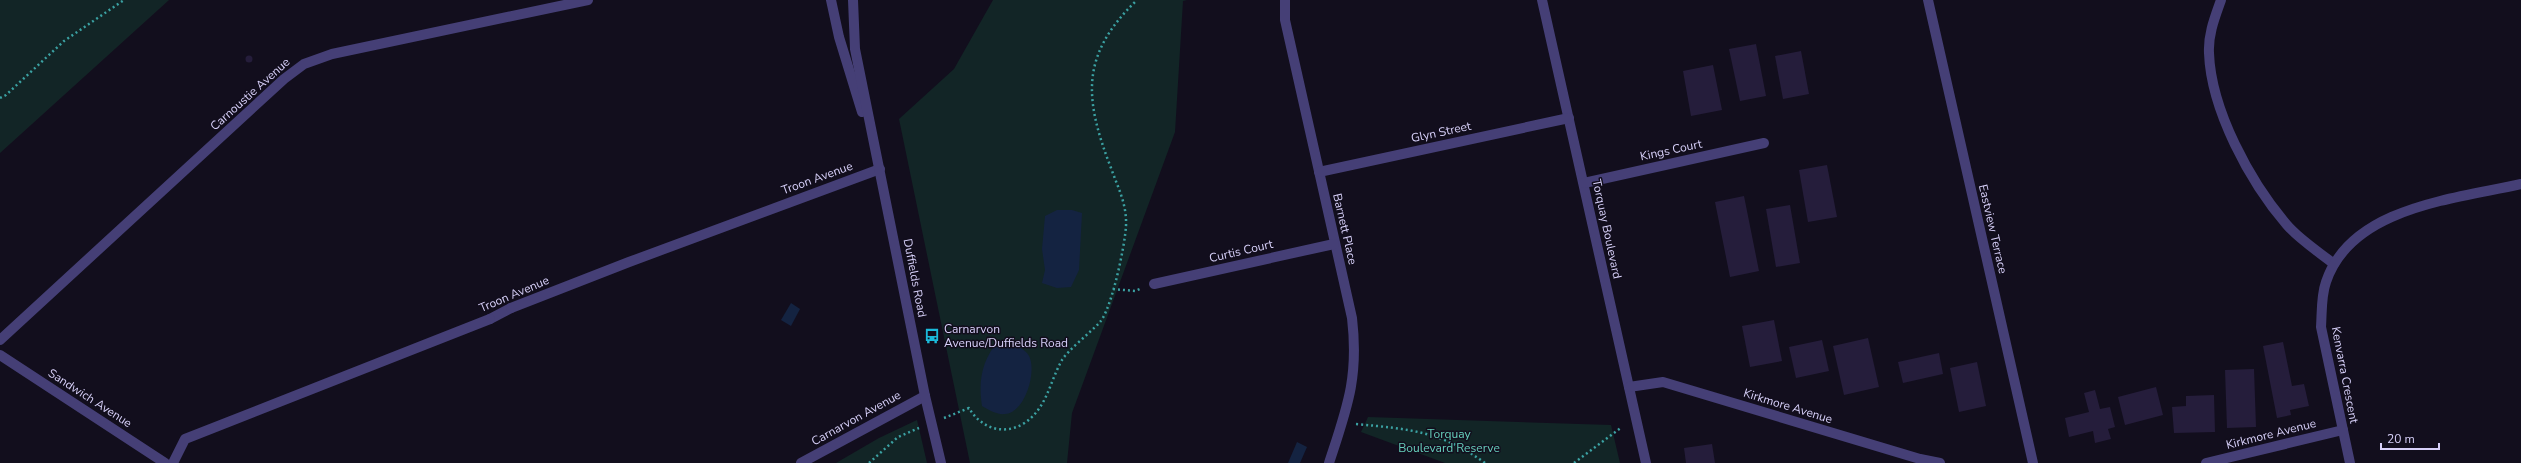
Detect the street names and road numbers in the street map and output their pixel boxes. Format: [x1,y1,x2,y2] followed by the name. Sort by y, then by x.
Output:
[207,54,293,134] street label: Carnoustie Avenue
[1410,118,1473,146] street label: Glyn Street
[1639,135,1704,164] street label: Kings Court
[779,158,855,198] street label: Troon Avenue
[1589,178,1625,280] street label: Torquay Boulevard
[1975,183,2011,275] street label: Eastview Terrace
[1329,192,1361,266] street label: Barnett Place
[1208,236,1275,266] street label: Curtis Court
[900,237,930,319] street label: Duffields Road
[477,272,551,316] street label: Troon Avenue
[2328,325,2362,426] street label: Kenvarra Crescent
[45,365,135,431] street label: Sandwich Avenue
[1742,385,1834,427] street label: Kirkmore Avenue
[808,387,904,449] street label: Carnarvon Avenue
[2224,415,2318,453] street label: Kirkmore Avenue

